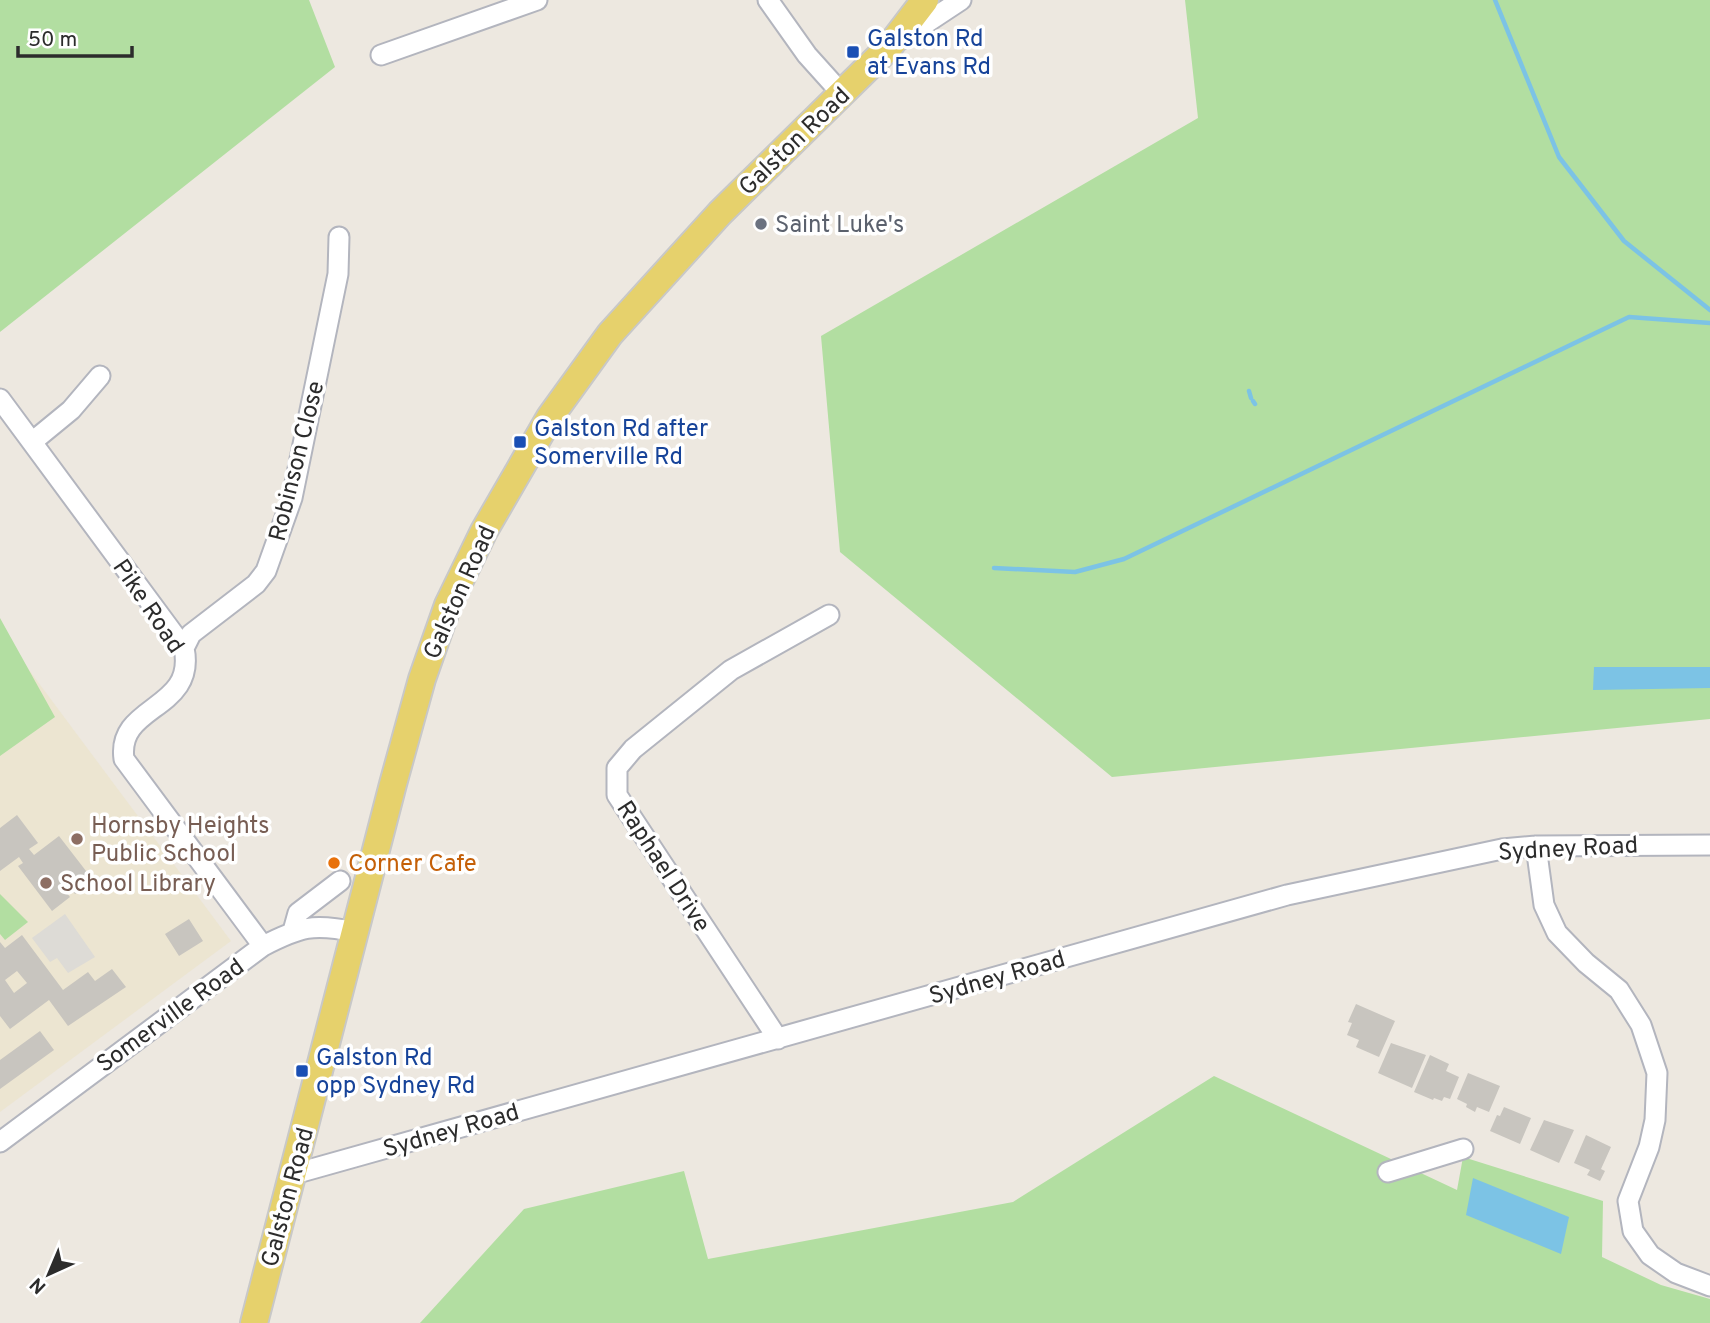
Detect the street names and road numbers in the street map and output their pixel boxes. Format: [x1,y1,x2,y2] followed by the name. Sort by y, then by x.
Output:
[733,82,857,203] street label: Galston Road
[264,378,332,545] street label: Robinson Close
[418,521,504,664] street label: Galston Road
[105,554,190,660] street label: Pike Road
[609,796,716,938] street label: Raphael Drive
[1497,831,1639,869] street label: Sydney Road
[926,945,1069,1013] street label: Sydney Road
[91,953,251,1080] street label: Somerville Road
[380,1098,523,1166] street label: Sydney Road
[256,1124,322,1271] street label: Galston Road

